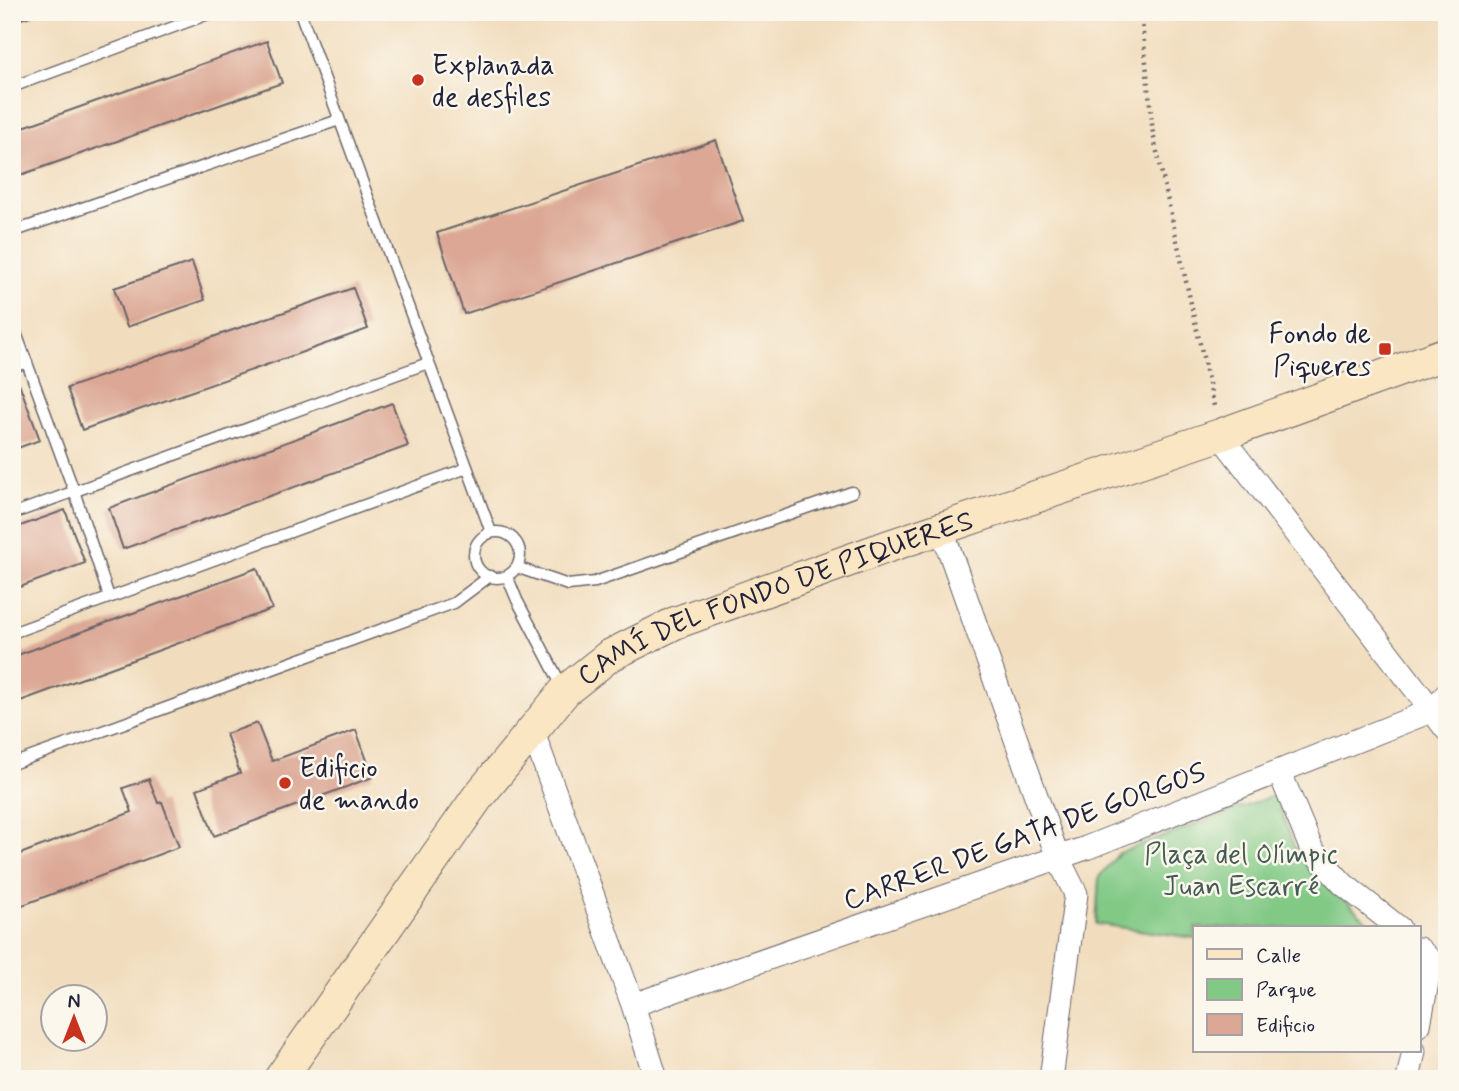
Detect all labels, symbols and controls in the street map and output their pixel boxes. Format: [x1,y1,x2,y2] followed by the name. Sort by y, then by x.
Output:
[432,48,555,117] place label: Explanada de desfiles
[410,72,426,88] marker: Explanada de desfiles
[1269,317,1371,386] place label: Fondo de Piqueres
[1377,341,1393,357] marker: Fondo de Piqueres
[570,503,979,695] street label: CAMÍ DEL FONDO DE PIQUERES
[299,751,419,820] place label: Edificio de mando
[839,754,1212,920] street label: CARRER DE GATA DE GORGOS
[277,775,293,791] marker: Edificio de mando
[1144,837,1338,906] park label: Plaça del Olímpic Juan Escarré
[1193,926,1420,1052] legend
[1256,942,1301,970] text: Calle
[1256,976,1317,1004] text: Parque
[38,982,108,1052] north arrow
[68,990,80,1015] text: N
[1256,1012,1315,1040] text: Edificio

